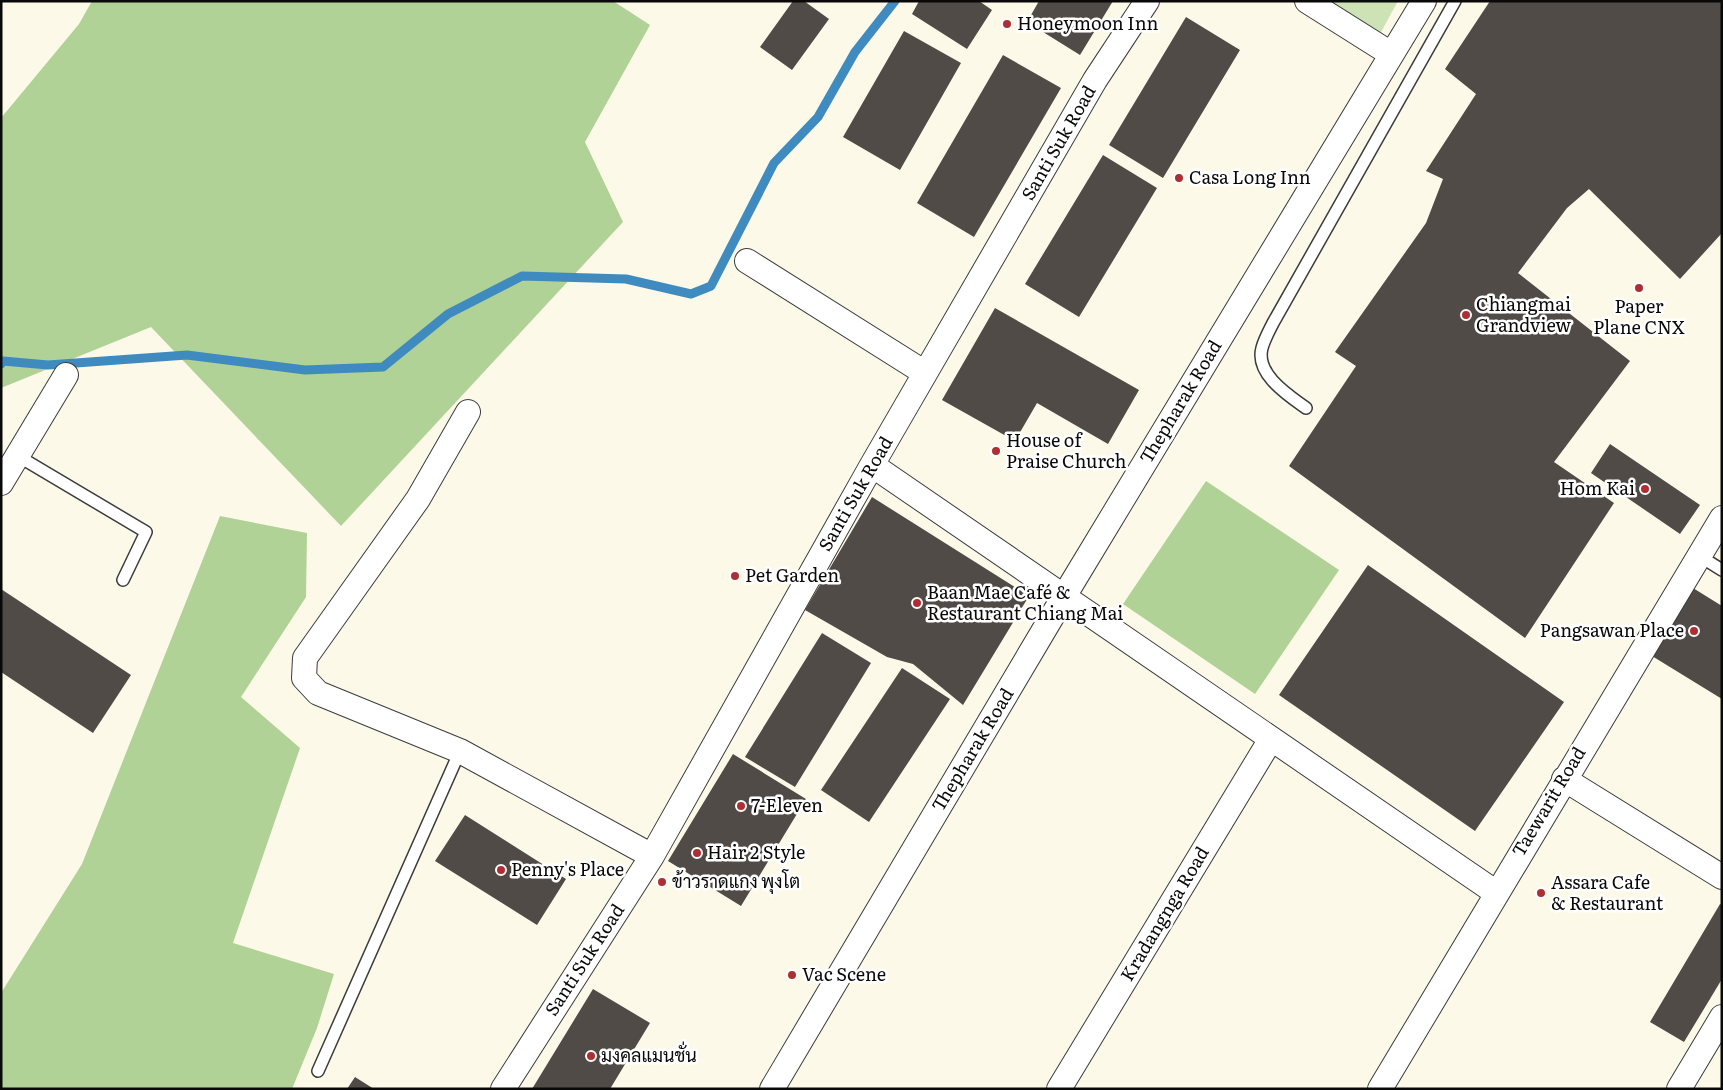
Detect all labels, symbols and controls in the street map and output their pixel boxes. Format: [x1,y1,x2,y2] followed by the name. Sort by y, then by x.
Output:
[1017,9,1158,36] place label: Honeymoon Inn
[1001,18,1013,30] marker: Honeymoon Inn
[1014,80,1102,205] street label: Santi Suk Road
[1189,163,1311,190] place label: Casa Long Inn
[1173,172,1185,184] marker: Casa Long Inn
[1633,282,1645,294] marker: Paper Plane CNX
[1476,290,1572,338] place label: Chiangmai Grandview
[1593,292,1685,340] place label: Paper Plane CNX
[1460,309,1472,321] marker: Chiangmai Grandview
[1132,334,1227,468] street label: Thepharak Road
[1006,426,1127,474] place label: House of Praise Church
[811,431,899,556] street label: Santi Suk Road
[990,445,1002,457] marker: House of Praise Church
[1560,474,1635,501] place label: Hom Kai
[1639,483,1651,495] marker: Hom Kai
[745,561,839,588] place label: Pet Garden
[729,570,741,582] marker: Pet Garden
[927,578,1123,626] place label: Baan Mae Café & Restaurant Chiang Mai
[911,597,923,609] marker: Baan Mae Café & Restaurant Chiang Mai
[1540,616,1684,643] place label: Pangsawan Place
[1688,625,1700,637] marker: Pangsawan Place
[924,682,1019,816] street label: Thepharak Road
[1504,741,1591,861] street label: Taewarit Road
[751,791,823,818] place label: 7-Eleven
[735,800,747,812] marker: 7-Eleven
[707,838,805,865] place label: Hair 2 Style
[1113,841,1215,986] street label: Kradangnga Road
[691,847,703,859] marker: Hair 2 Style
[511,855,624,882] place label: Penny's Place
[495,864,507,876] marker: Penny's Place
[672,867,800,894] place label: ข้าวราดแกง พุงโต
[1551,868,1664,916] place label: Assara Cafe & Restaurant
[656,876,668,888] marker: ข้าวราดแกง พุงโต
[1535,887,1547,899] marker: Assara Cafe & Restaurant
[537,898,630,1020] street label: Santi Suk Road
[802,960,886,987] place label: Vac Scene
[786,969,798,981] marker: Vac Scene
[601,1041,697,1068] place label: มงคลแมนชั่น
[585,1050,597,1062] marker: มงคลแมนชั่น

